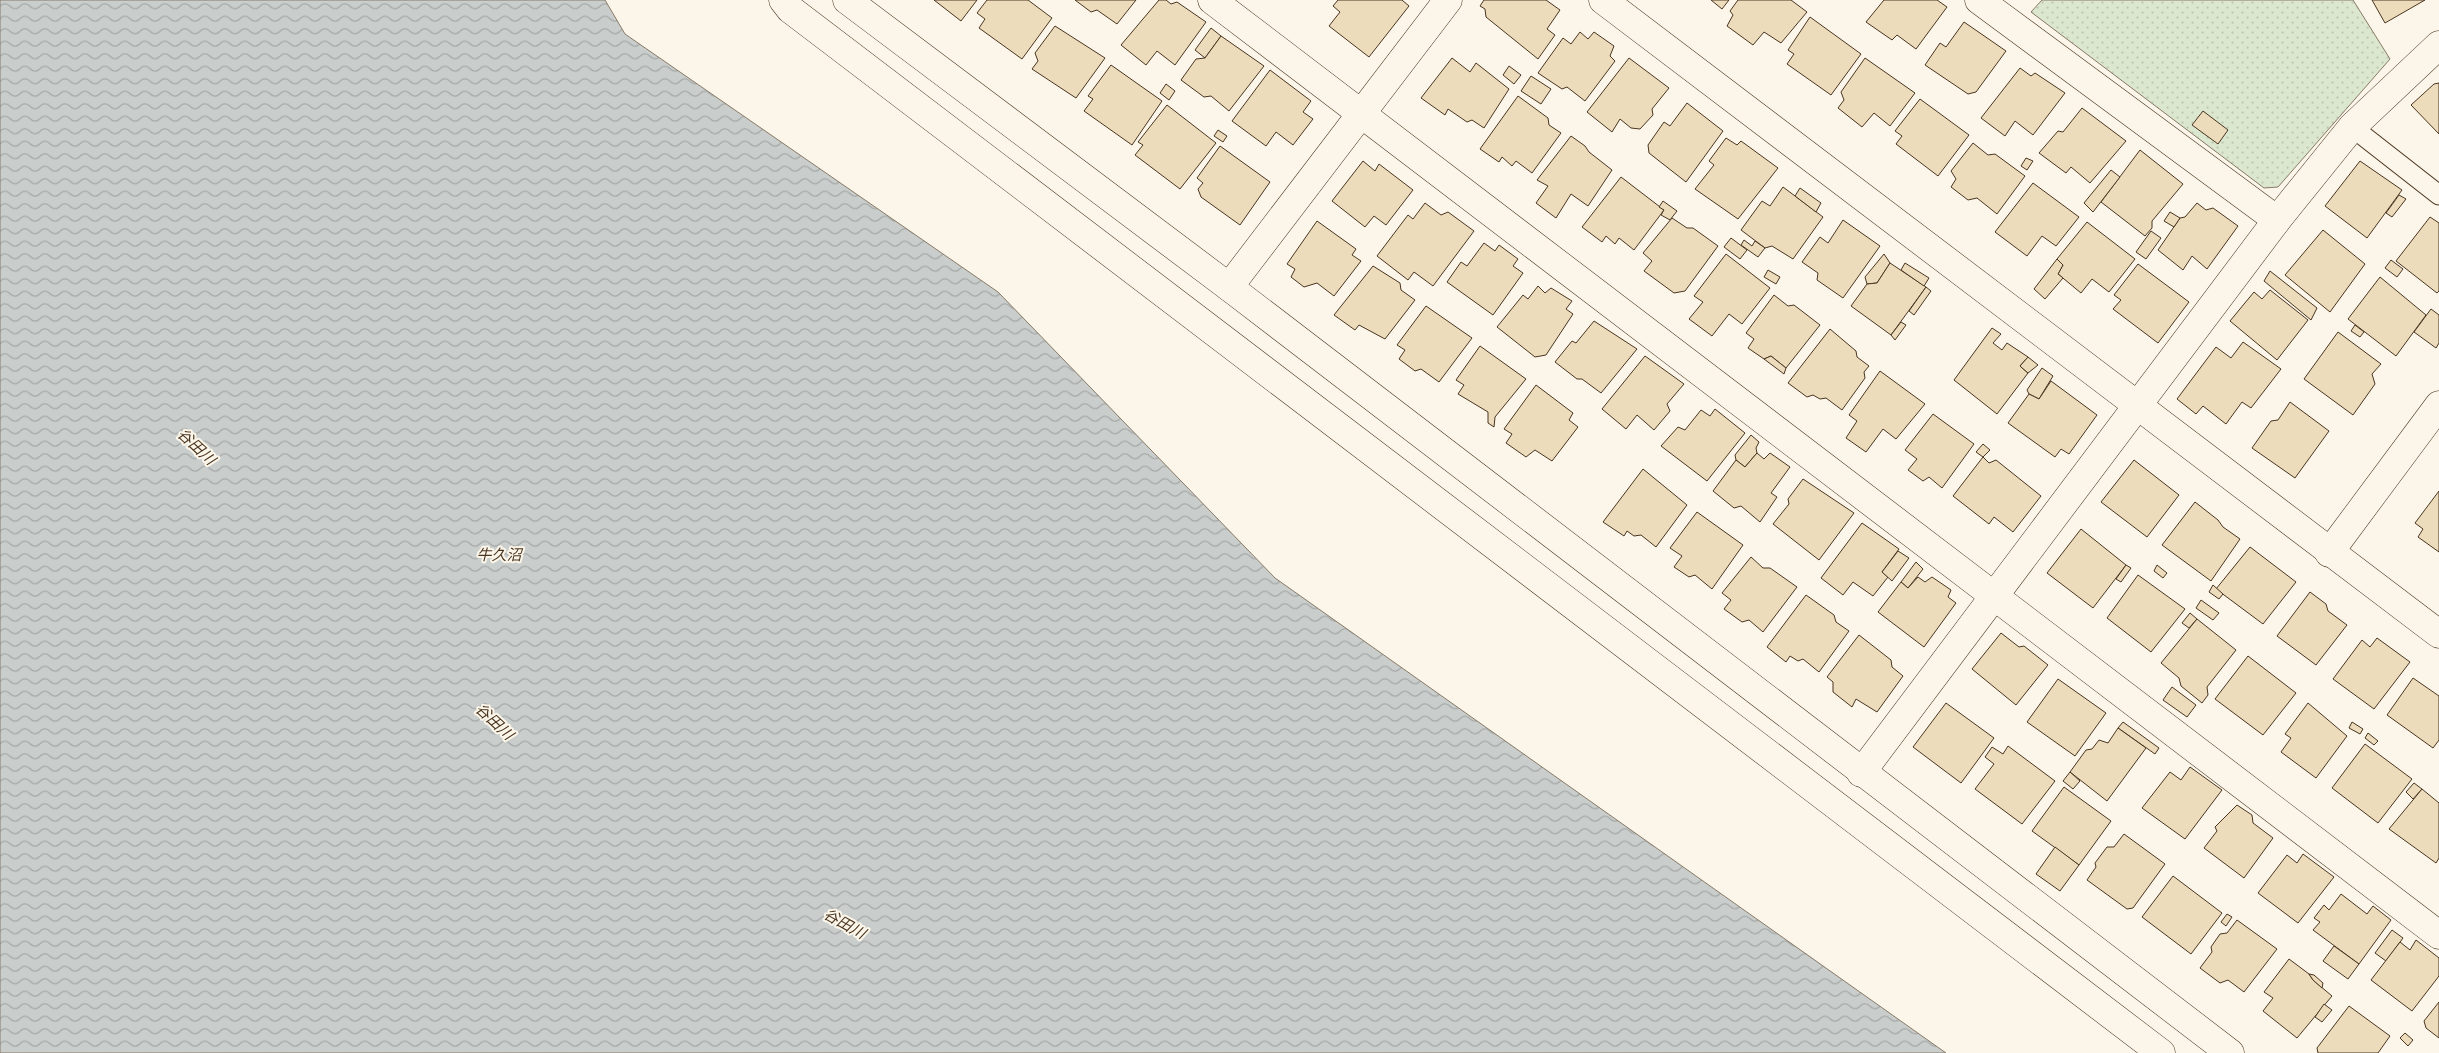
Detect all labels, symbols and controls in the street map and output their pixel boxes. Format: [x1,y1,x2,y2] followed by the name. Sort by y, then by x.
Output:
[174,424,221,469] water label: 谷田川
[476,545,523,563] water label: 牛久沼
[472,699,519,744] water label: 谷田川
[821,904,871,943] water label: 谷田川

